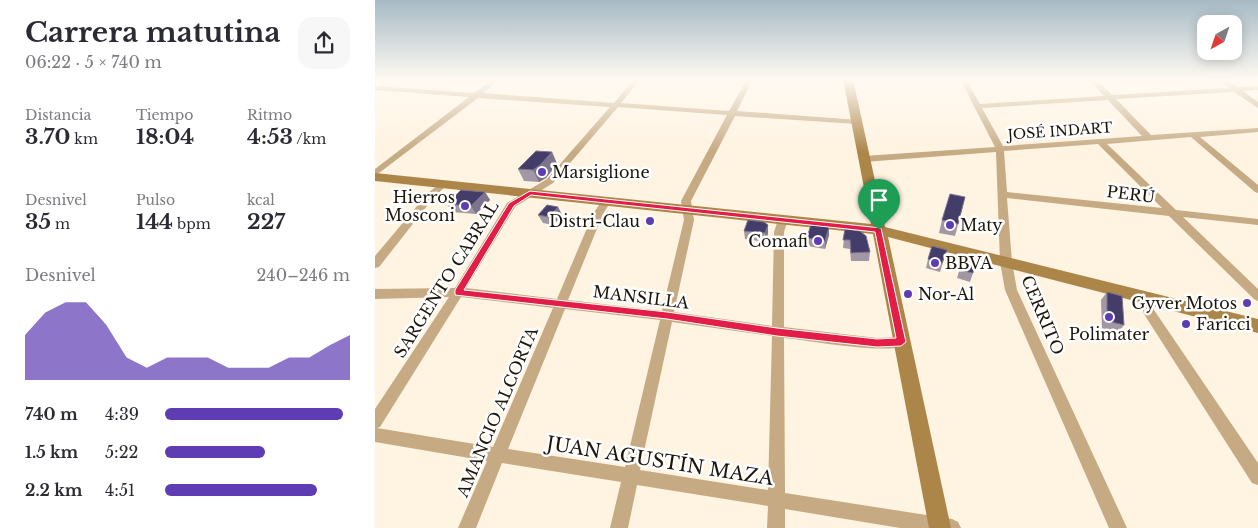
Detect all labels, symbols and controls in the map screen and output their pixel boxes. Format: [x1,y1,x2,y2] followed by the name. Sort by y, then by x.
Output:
[25,15,281,50] text: Carrera matutina
[1197,15,1243,60] north arrow
[1197,15,1242,60] map controls
[298,17,350,69] button: share
[25,52,162,72] text: 06:22 · 5 × 740 m
[25,106,91,124] text: Distancia
[136,106,193,124] text: Tiempo
[247,106,292,124] text: Ritmo
[1005,118,1113,144] street label: JOSÉ INDART
[25,124,70,150] text: 3.70
[136,124,194,150] text: 18:04
[247,124,293,150] text: 4:53
[70,130,98,148] text: km
[293,130,326,148] text: /km
[552,162,650,182] place label: Marsiglione
[536,166,548,178] marker: Marsiglione
[858,179,900,230] pin
[1106,181,1157,207] street label: PERÚ
[865,186,893,214] icon: arrive
[385,187,456,225] place label: Hierros Mosconi
[25,191,87,209] text: Desnivel
[136,191,175,209] text: Pulso
[247,191,275,209] text: kcal
[390,197,503,361] street label: SARGENTO CABRAL
[459,200,471,212] marker: Hierros Mosconi
[25,209,51,235] text: 35
[136,209,173,235] text: 144
[247,209,285,235] text: 227
[549,211,640,231] place label: Distri-Clau
[51,215,70,233] text: m
[173,215,211,233] text: bpm
[644,215,656,227] marker: Distri-Clau
[960,215,1003,235] place label: Maty
[944,219,956,231] marker: Maty
[748,231,808,251] place label: Comafi
[812,235,824,247] marker: Comafi
[945,253,993,273] place label: BBVA
[929,257,941,269] marker: BBVA
[25,265,96,285] text: Desnivel
[257,265,350,285] text: 240–246 m
[1017,272,1069,358] street label: CERRITO
[592,281,691,313] street label: MANSILLA
[918,284,974,304] place label: Nor-Al
[902,288,914,300] marker: Nor-Al
[1131,293,1237,313] place label: Gyver Motos
[1241,297,1253,309] marker: Gyver Motos
[1103,311,1115,323] marker: Polimater
[1196,314,1251,334] place label: Faricci
[1180,318,1192,330] marker: Faricci
[452,323,542,501] street label: AMANCIO ALCORTA
[1069,324,1150,344] place label: Polimater
[25,404,78,424] text: 740 m
[105,404,139,424] text: 4:39
[542,431,775,490] street label: JUAN AGUSTÍN MAZA
[25,442,78,462] text: 1.5 km
[105,442,138,462] text: 5:22
[25,480,83,500] text: 2.2 km
[105,480,135,500] text: 4:51

